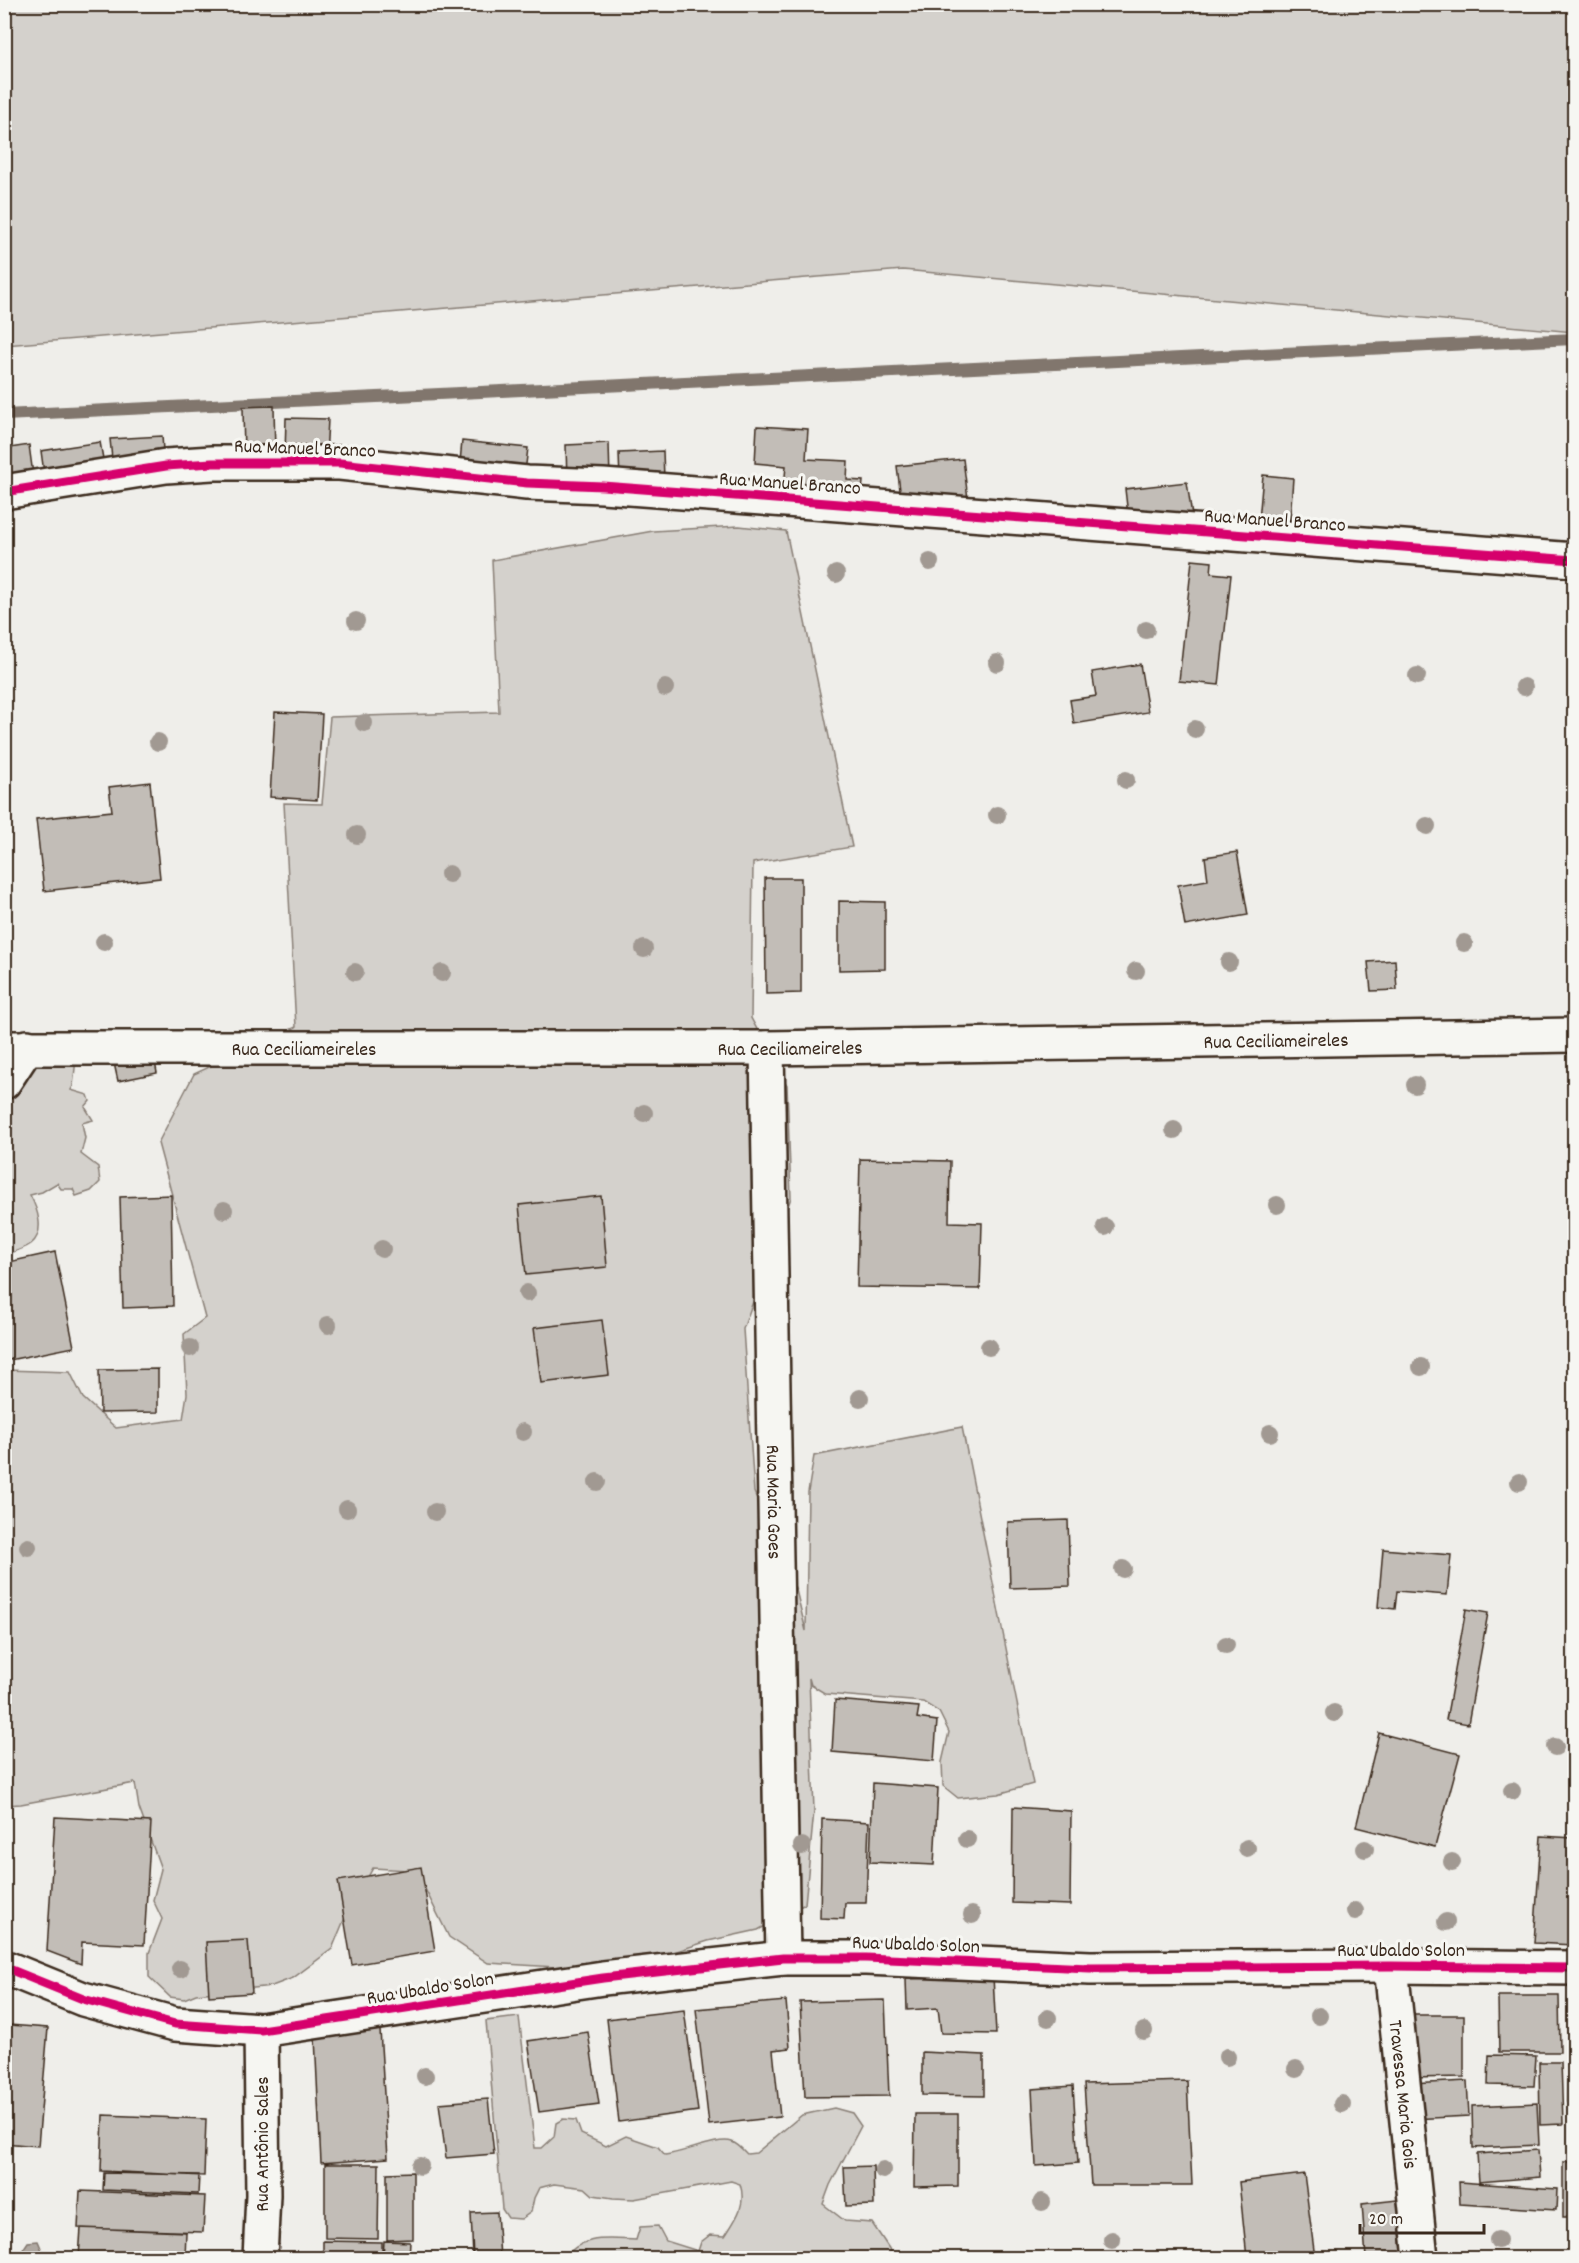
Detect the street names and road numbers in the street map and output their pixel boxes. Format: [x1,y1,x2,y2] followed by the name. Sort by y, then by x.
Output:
[234,434,376,466] street label: Rua Manuel Branco
[718,466,862,504] street label: Rua Manuel Branco
[1203,503,1347,541] street label: Rua Manuel Branco
[1203,1028,1349,1058] street label: Rua Ceciliameireles
[717,1035,863,1065] street label: Rua Ceciliameireles
[231,1037,377,1065] street label: Rua Ceciliameireles
[757,1444,787,1560] street label: Rua Maria Goes
[851,1930,980,1962] street label: Rua Ubaldo Solon
[1337,1938,1465,1966] street label: Rua Ubaldo Solon
[365,1966,496,2014] street label: Rua Ubaldo Solon
[1380,2019,1423,2171] street label: Travessa Maria Gois
[250,2076,278,2212] street label: Rua Antônio Sales

